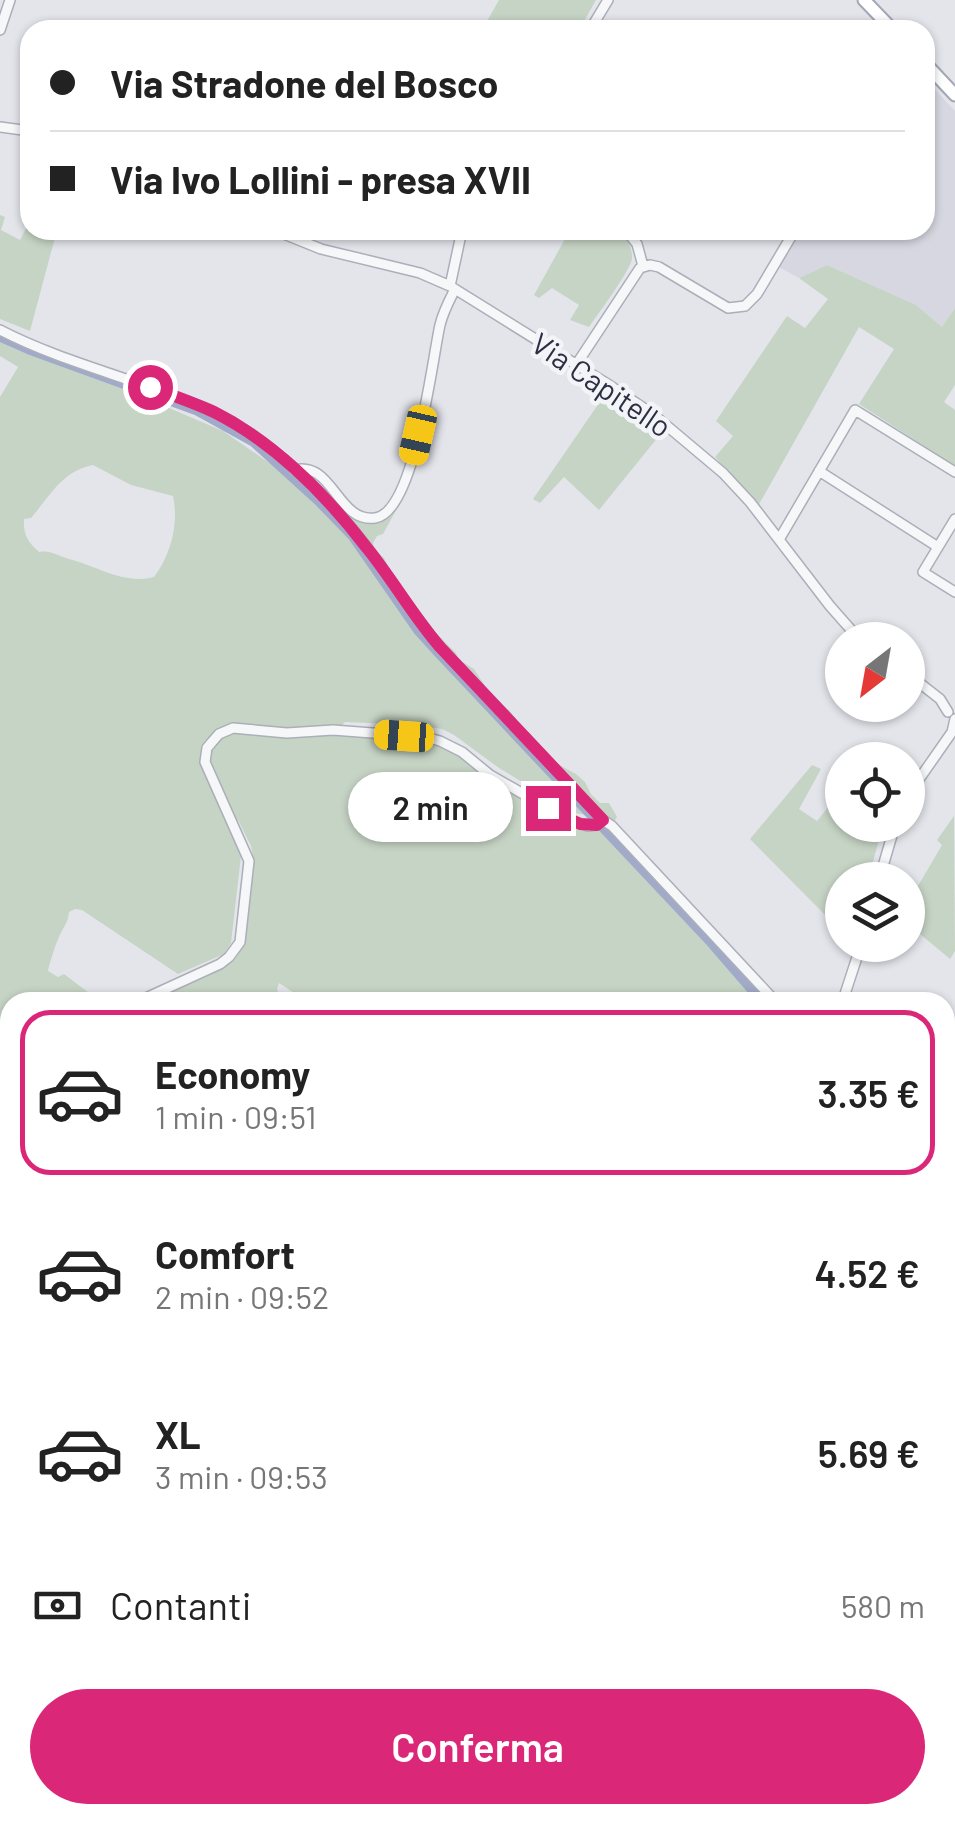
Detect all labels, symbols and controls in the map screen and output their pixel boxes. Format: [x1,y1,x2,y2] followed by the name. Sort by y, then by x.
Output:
[110,60,498,106] text: Via Stradone del Bosco
[110,156,531,202] text: Via Ivo Lollini - presa XVII
[525,324,679,444] street label: Via Capitello
[128,365,173,410] route start
[397,402,439,468] car
[825,622,925,722] north arrow
[825,622,925,962] map controls
[373,719,435,753] car
[825,742,925,842] button: locate
[348,773,513,843] callout: 2 min
[526,786,571,831] route end
[392,788,469,826] text: 2 min
[825,862,925,962] button: layers
[35,1048,125,1138] icon: car
[155,1051,310,1097] text: Economy
[817,1070,920,1116] text: 3.35 €
[155,1097,316,1135] text: 1 min · 09:51
[35,1228,125,1318] icon: car
[155,1231,295,1277] text: Comfort
[815,1250,920,1296] text: 4.52 €
[155,1277,329,1315] text: 2 min · 09:52
[35,1408,125,1498] icon: car
[155,1411,201,1457] text: XL
[818,1430,920,1476] text: 5.69 €
[155,1457,328,1495] text: 3 min · 09:53
[30,1578,85,1633] icon: cash
[110,1582,251,1628] text: Contanti
[841,1586,925,1624] text: 580 m
[30,1689,925,1804] button: Conferma

